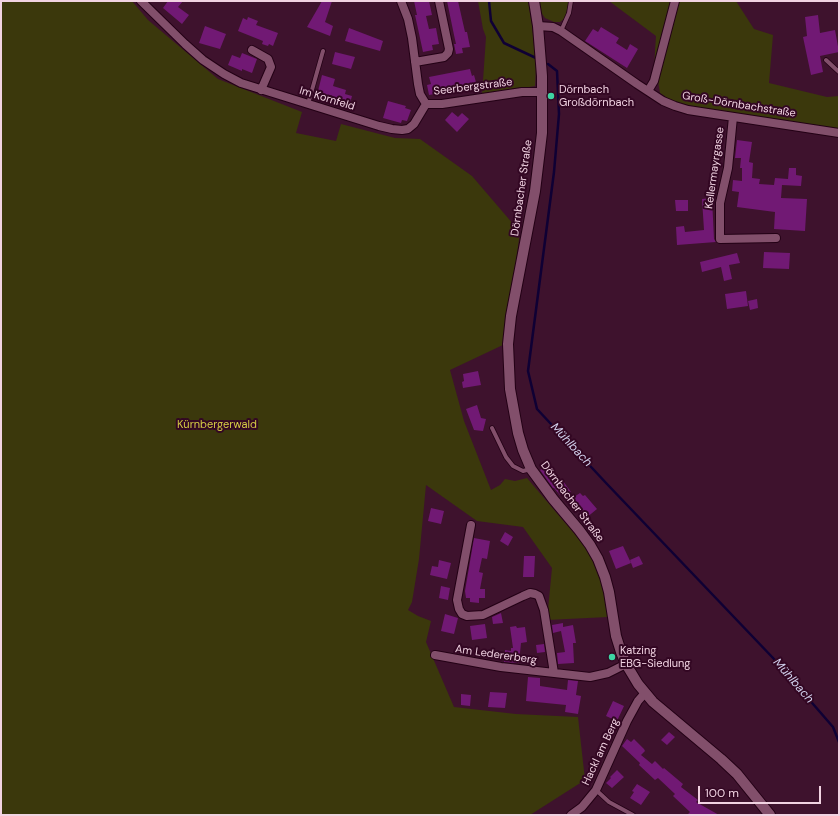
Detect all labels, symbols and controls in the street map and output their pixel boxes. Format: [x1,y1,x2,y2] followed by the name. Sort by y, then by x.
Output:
[433,76,513,98] street label: Seerbergstraße
[559,83,634,109] place label: Dörnbach Großdörnbach
[298,84,356,114] street label: Im Kornfeld
[681,89,797,121] street label: Groß-Dörnbachstraße
[546,91,556,101] marker: Dörnbach Großdörnbach
[703,126,727,210] street label: Kellermayrgasse
[509,139,535,237] street label: Dörnbacher Straße
[177,418,257,432] park label: Kürnbergerwald
[547,420,595,470] water label: Mühlbach
[537,459,607,545] street label: Dörnbacher Straße
[454,643,538,667] street label: Am Ledererberg
[620,644,691,670] place label: Katzing EBG-Siedlung
[607,652,617,662] marker: Katzing EBG-Siedlung
[770,656,816,706] water label: Mühlbach
[580,716,622,788] street label: Hackl am Berg
[700,778,823,804] scale bar
[705,785,739,801] text: 100 m

